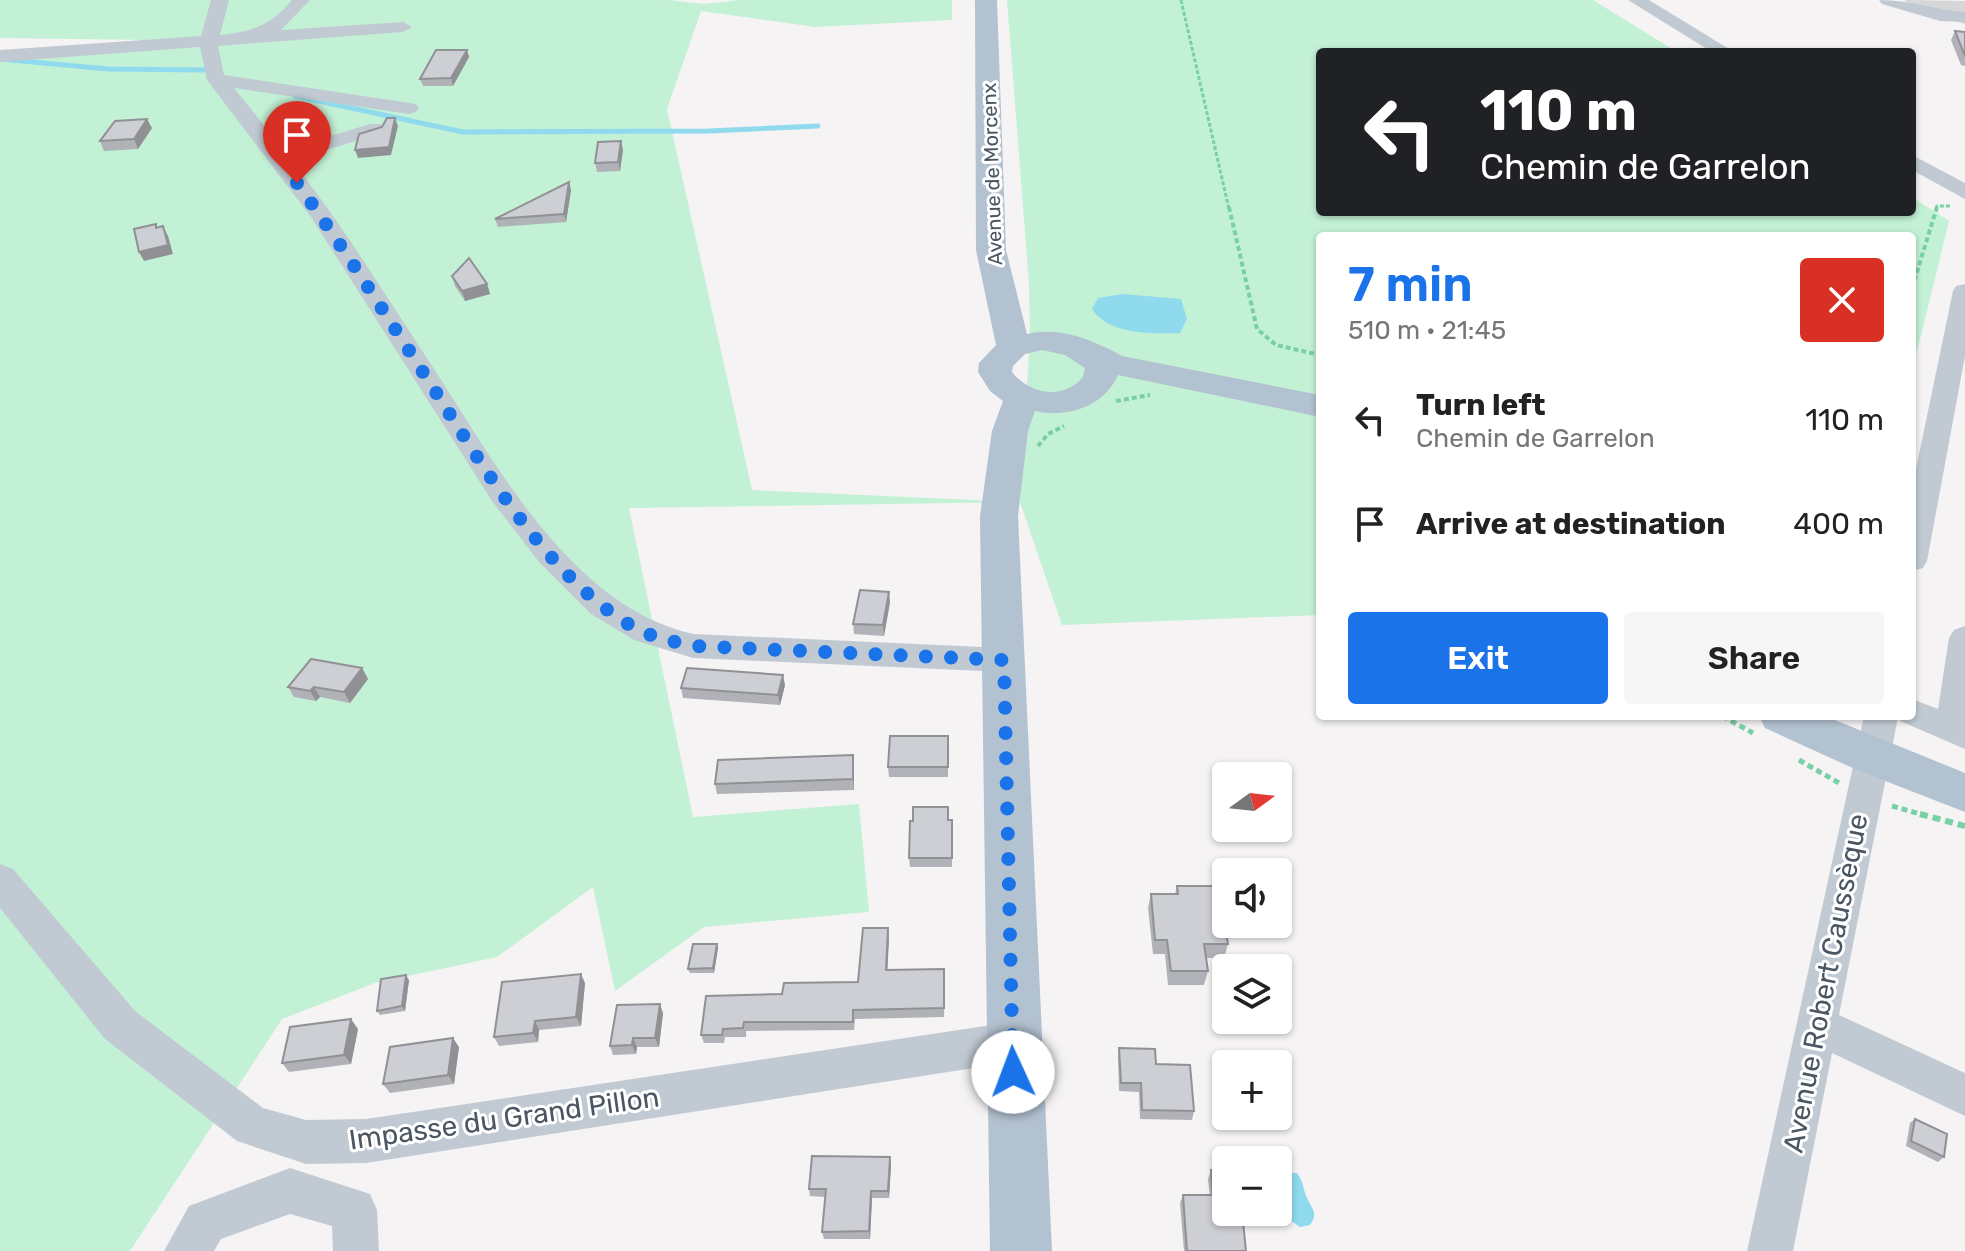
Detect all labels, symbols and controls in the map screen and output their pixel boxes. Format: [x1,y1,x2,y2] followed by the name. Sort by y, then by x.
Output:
[1480,78,1637,144] text: 110 m
[1348,80,1452,184] icon: left
[977,82,1007,266] street label: Avenue de Morcenx
[263,101,331,183] pin
[275,113,319,157] icon: arrive
[1480,145,1811,188] text: Chemin de Garrelon
[1348,256,1473,313] text: 7 min
[1800,258,1884,342] button: close
[1348,315,1506,346] text: 510 m · 21:45
[1416,387,1546,423] text: Turn left
[1348,398,1392,442] icon: left
[1805,402,1884,438] text: 110 m
[1416,423,1655,454] text: Chemin de Garrelon
[1348,502,1392,546] icon: arrive
[1416,506,1726,542] text: Arrive at destination
[1793,506,1884,542] text: 400 m
[1348,612,1608,704] button: Exit
[1624,612,1884,704] button: Share
[1212,762,1292,842] north arrow
[1212,762,1292,1226] map controls
[1776,811,1875,1155] street label: Avenue Robert Caussèque
[1212,858,1292,938] button: sound
[1212,954,1292,1034] button: layers
[971,1030,1055,1114] position arrow
[1212,1050,1292,1130] button: +
[347,1080,661,1157] street label: Impasse du Grand Pillon
[1212,1146,1292,1226] button: −

